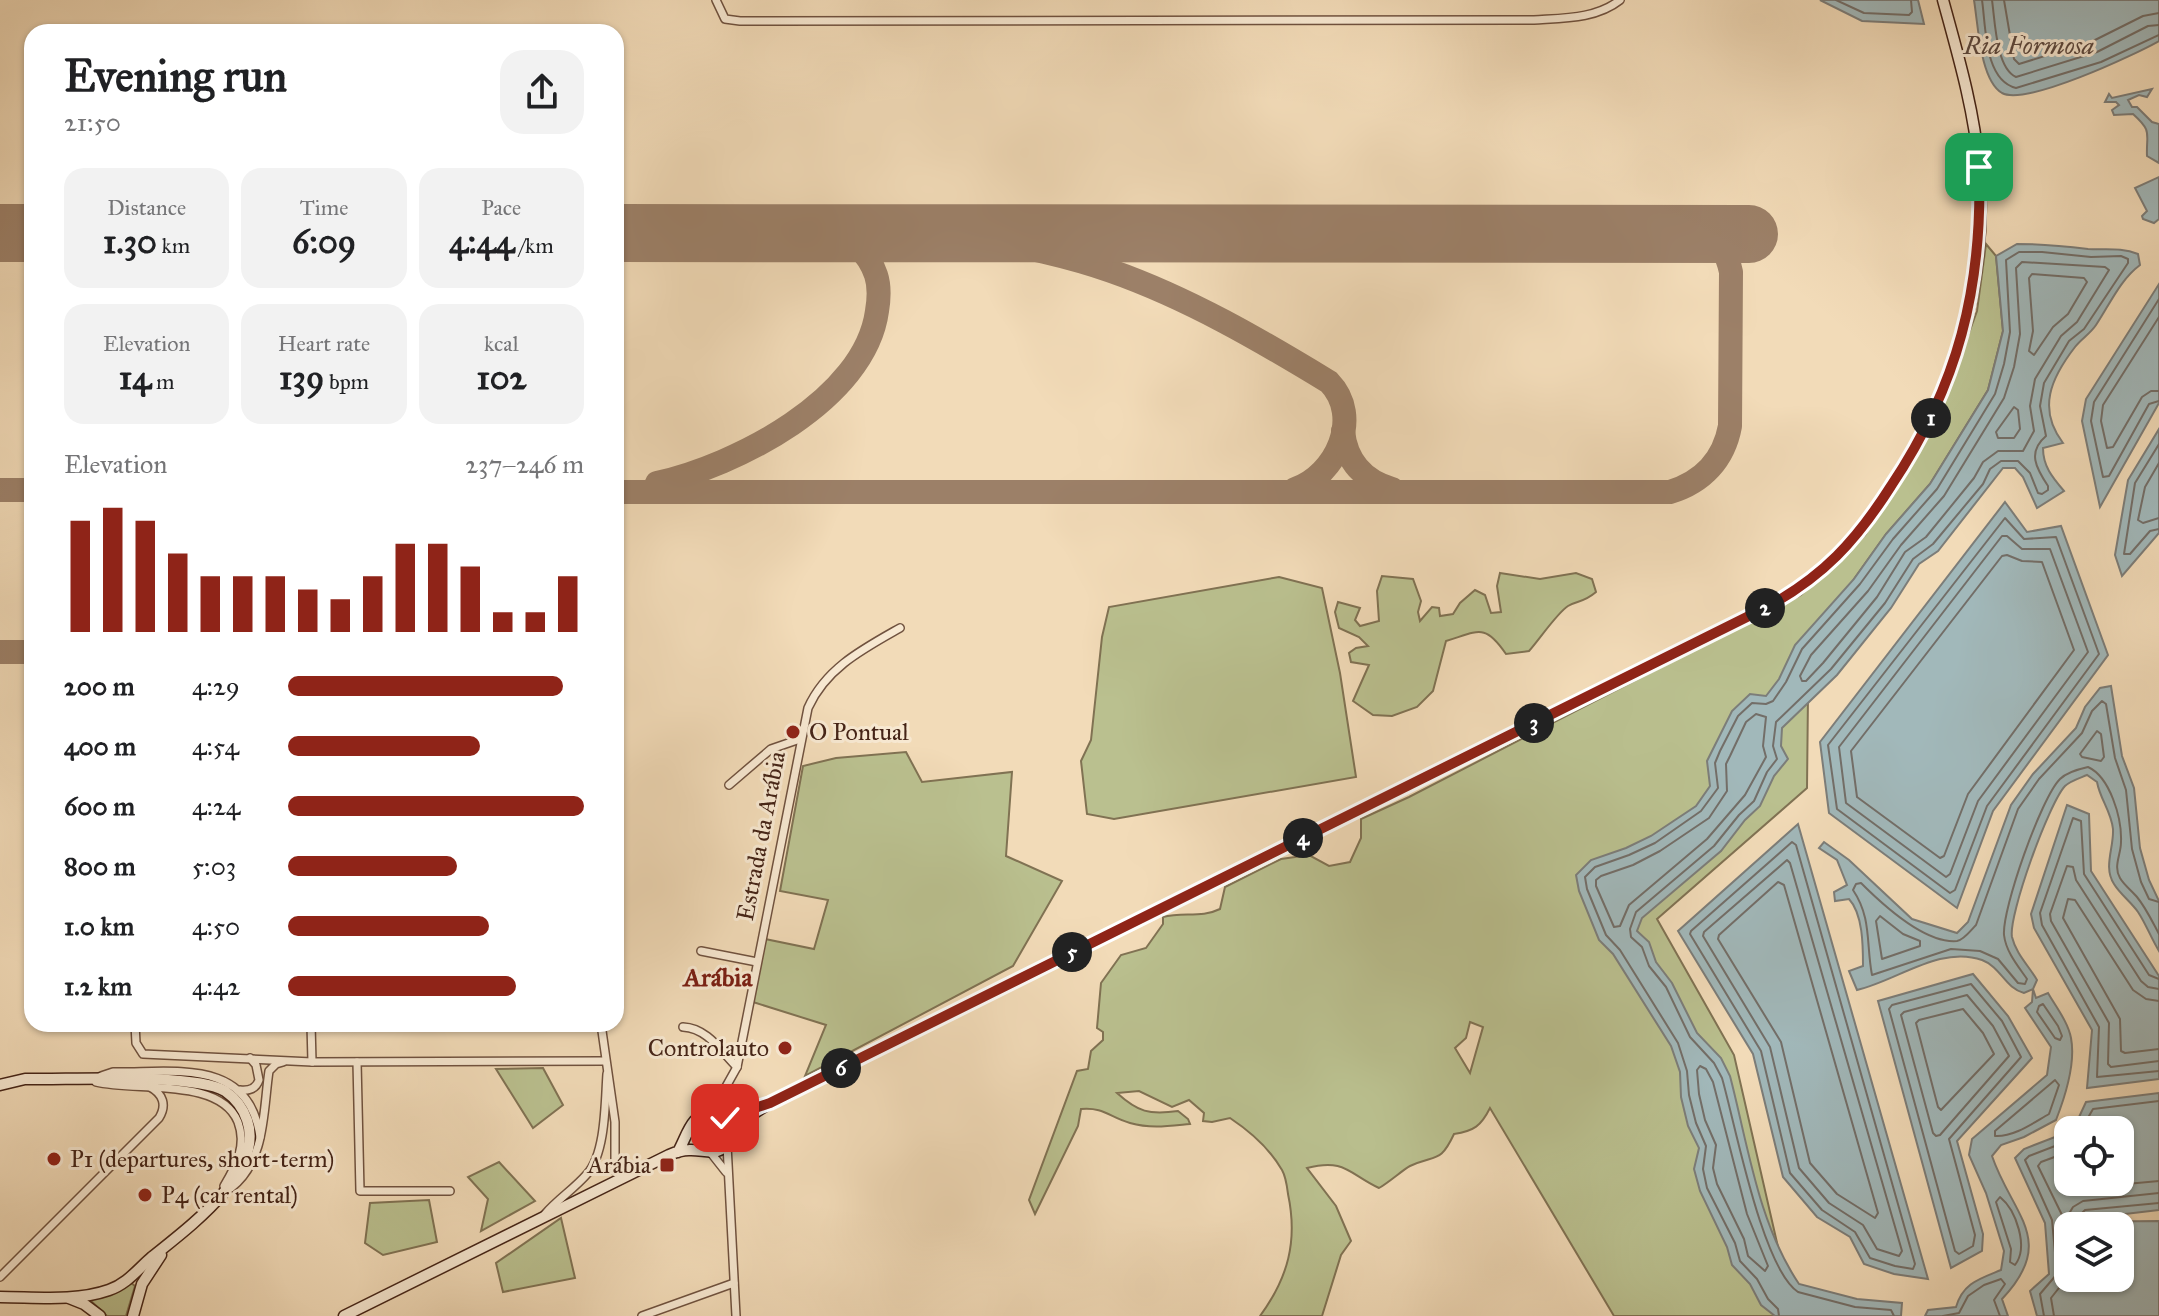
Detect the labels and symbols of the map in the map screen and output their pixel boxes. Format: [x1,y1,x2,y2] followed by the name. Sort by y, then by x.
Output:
[1963,29,2094,61] water label: Ria Formosa
[1945,133,2013,201] pin
[1911,398,1951,438] pin: 1
[1745,588,1785,628] pin: 2
[1514,703,1554,743] pin: 3
[809,717,909,747] place label: O Pontual
[784,723,802,741] marker: O Pontual
[730,748,792,923] street label: Estrada da Arábia
[1283,818,1323,858] pin: 4
[1052,932,1092,972] pin: 5
[682,961,753,993] district label: Arábia
[648,1033,769,1063] place label: Controlauto
[776,1039,794,1057] marker: Controlauto
[821,1048,861,1088] pin: 6
[691,1084,759,1152] pin
[70,1144,334,1174] place label: P1 (departures, short-term)
[45,1150,63,1168] marker: P1 (departures, short-term)
[586,1150,652,1180] place label: Arábia
[658,1156,676,1174] marker: Arábia
[161,1180,298,1210] place label: P4 (car rental)
[136,1186,154,1204] marker: P4 (car rental)

